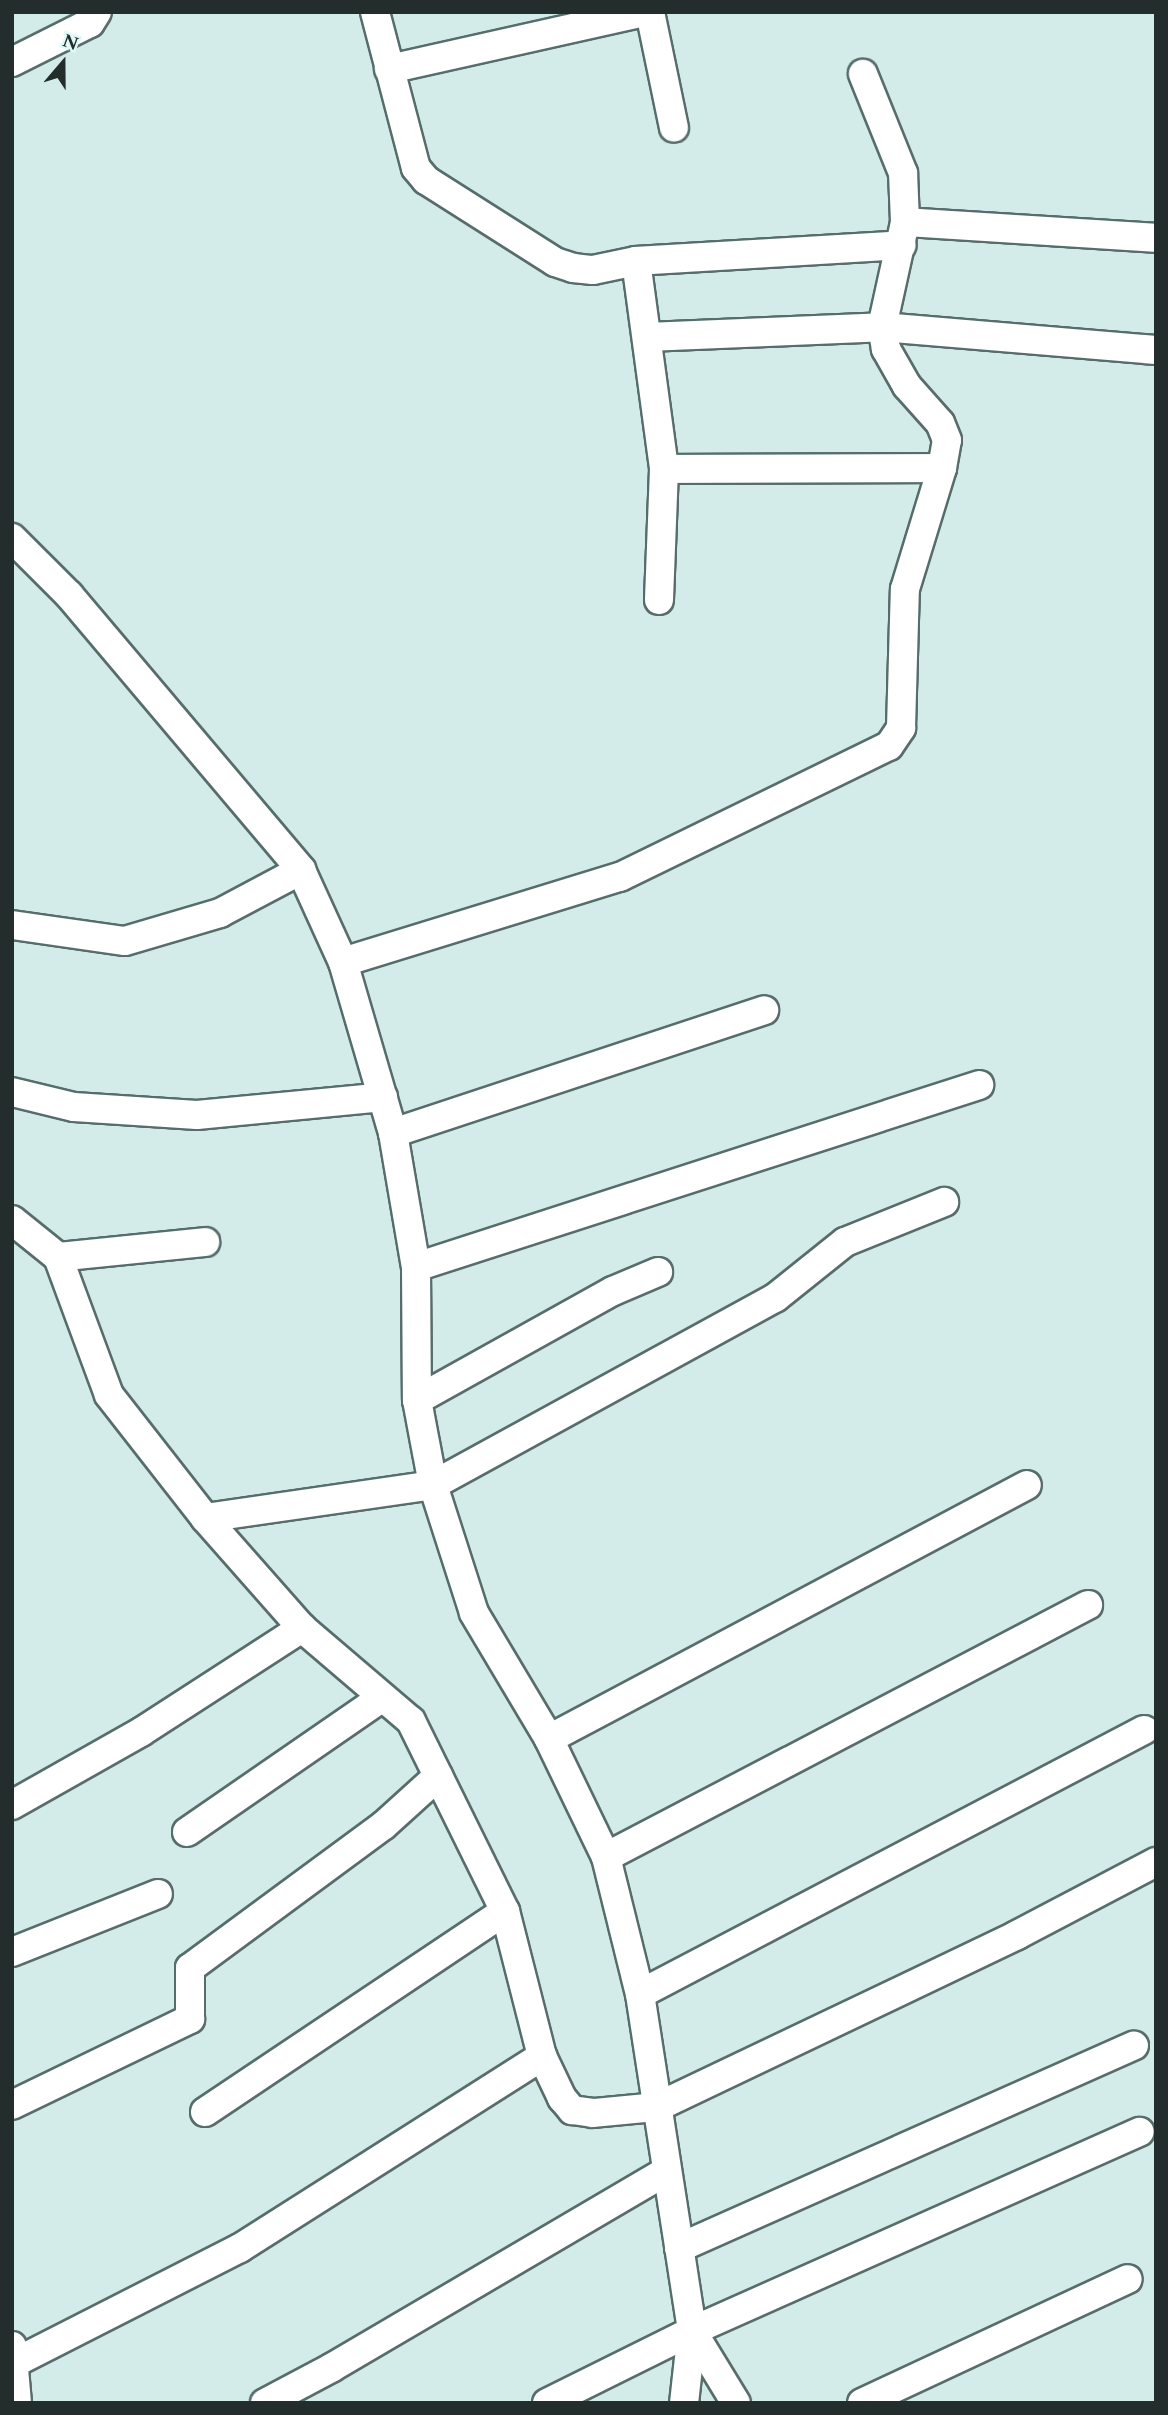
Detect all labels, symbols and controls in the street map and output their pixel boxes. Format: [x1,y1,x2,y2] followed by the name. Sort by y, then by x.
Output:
[58,27,83,59] text: N
[28,28,98,98] north arrow

